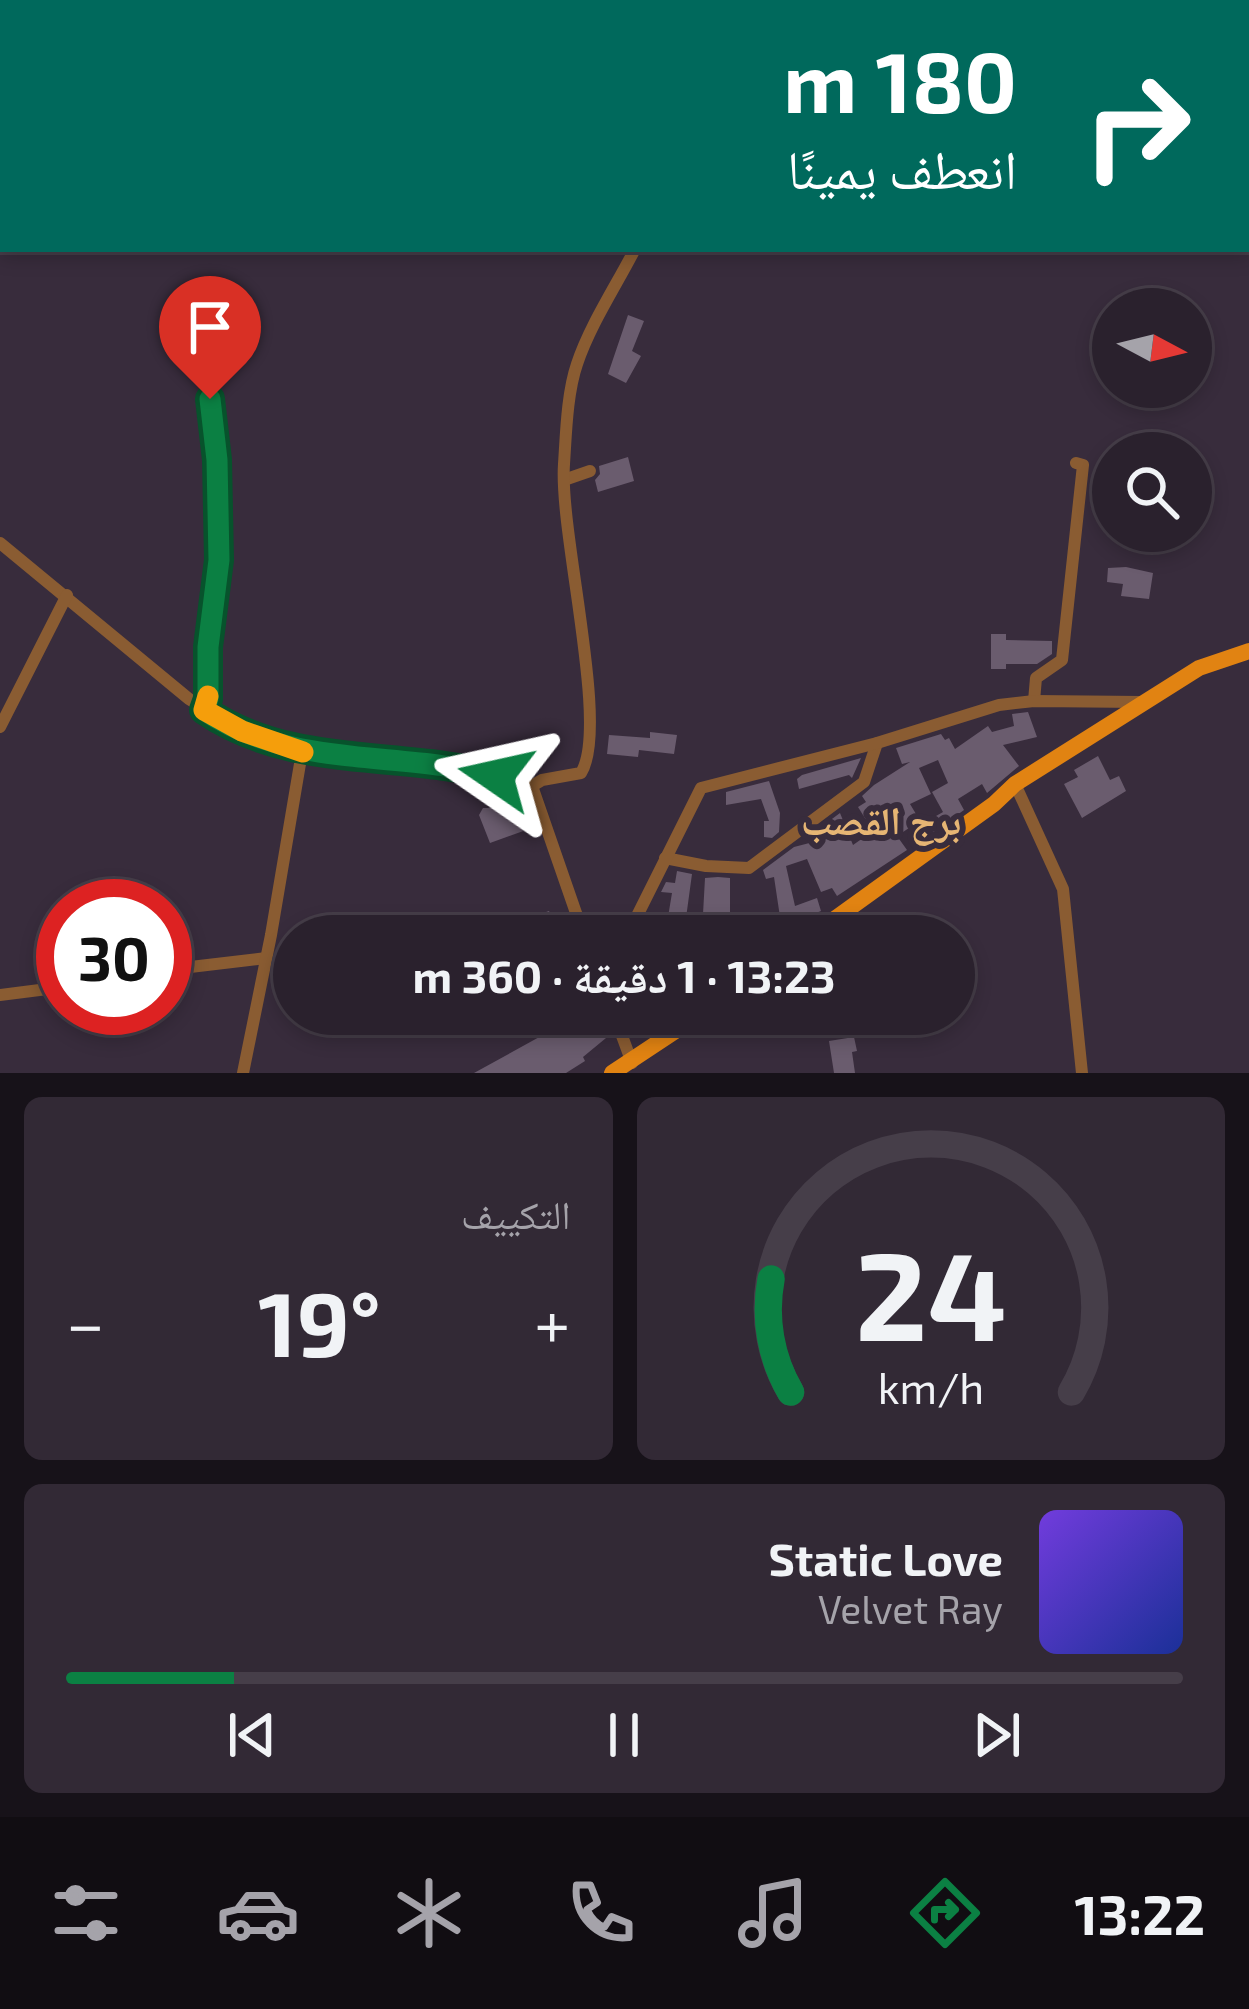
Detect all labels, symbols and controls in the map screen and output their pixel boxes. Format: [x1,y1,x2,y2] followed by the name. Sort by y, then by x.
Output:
[783,29,1017,130] text: 180 m
[1059,48,1215,204] icon: right
[787,135,1017,200] text: انعطف يمينًا
[159,276,261,399] pin
[1092,288,1212,408] north arrow
[1092,288,1212,552] map controls
[177,294,243,360] icon: arrive
[1092,432,1212,552] button: search
[433,713,559,839] position arrow
[801,796,961,846] district label: برج القصب
[36,879,192,1035] speed limit sign: 30
[412,948,836,1002] text: 13:23 · 1 دقيقة · 360 m
[461,1190,571,1237] text: التكييف
[855,1216,1007,1366] text: 24
[258,1267,381,1375] text: 19°
[66,1282,105,1361] text: −
[534,1282,570,1361] text: +
[877,1360,984,1412] text: km/h
[769,1531,1003,1585] text: Static Love
[818,1585,1003,1632] text: Velvet Ray
[219,1702,285,1768] icon: previous
[591,1702,657,1768] icon: pause
[964,1702,1030,1768] icon: next
[44,1871,128,1955] icon: filters
[216,1871,300,1955] icon: car
[387,1871,471,1955] icon: climate
[559,1871,643,1955] icon: phone
[731,1871,815,1955] icon: music
[903,1871,987,1955] icon: directions
[1075,1881,1205,1946] text: 13:22

